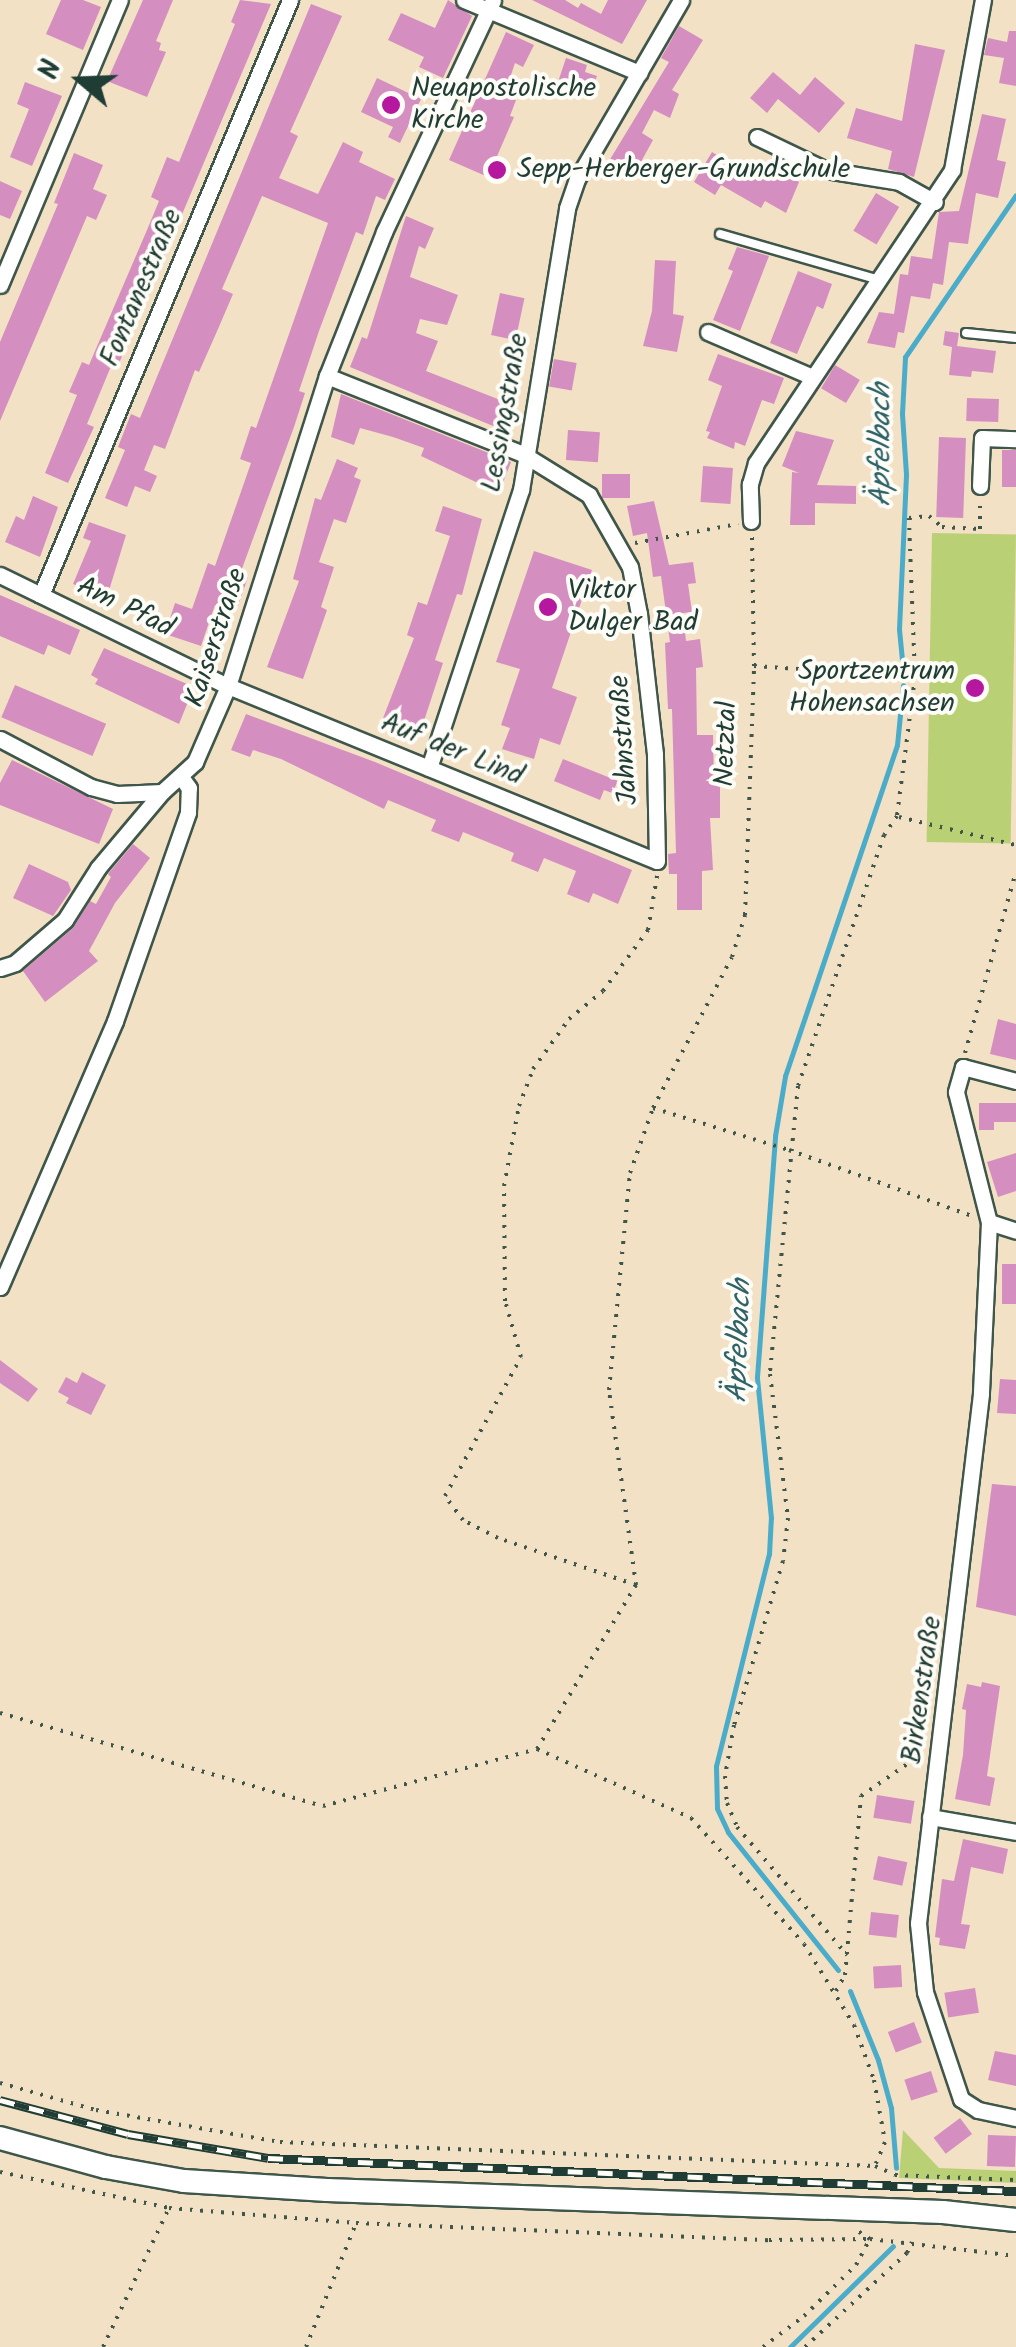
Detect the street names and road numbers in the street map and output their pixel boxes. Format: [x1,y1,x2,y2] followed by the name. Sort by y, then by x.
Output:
[94,204,190,372] street label: Fontanestraße
[475,331,537,495] street label: Lessingstraße
[179,564,255,712] street label: Kaiserstraße
[71,570,179,646] street label: Am Pfad
[604,674,646,806] street label: Jahnstraße
[709,701,745,787] street label: Netztal
[376,706,528,794] street label: Auf der Lind
[896,1614,950,1766] street label: Birkenstraße

